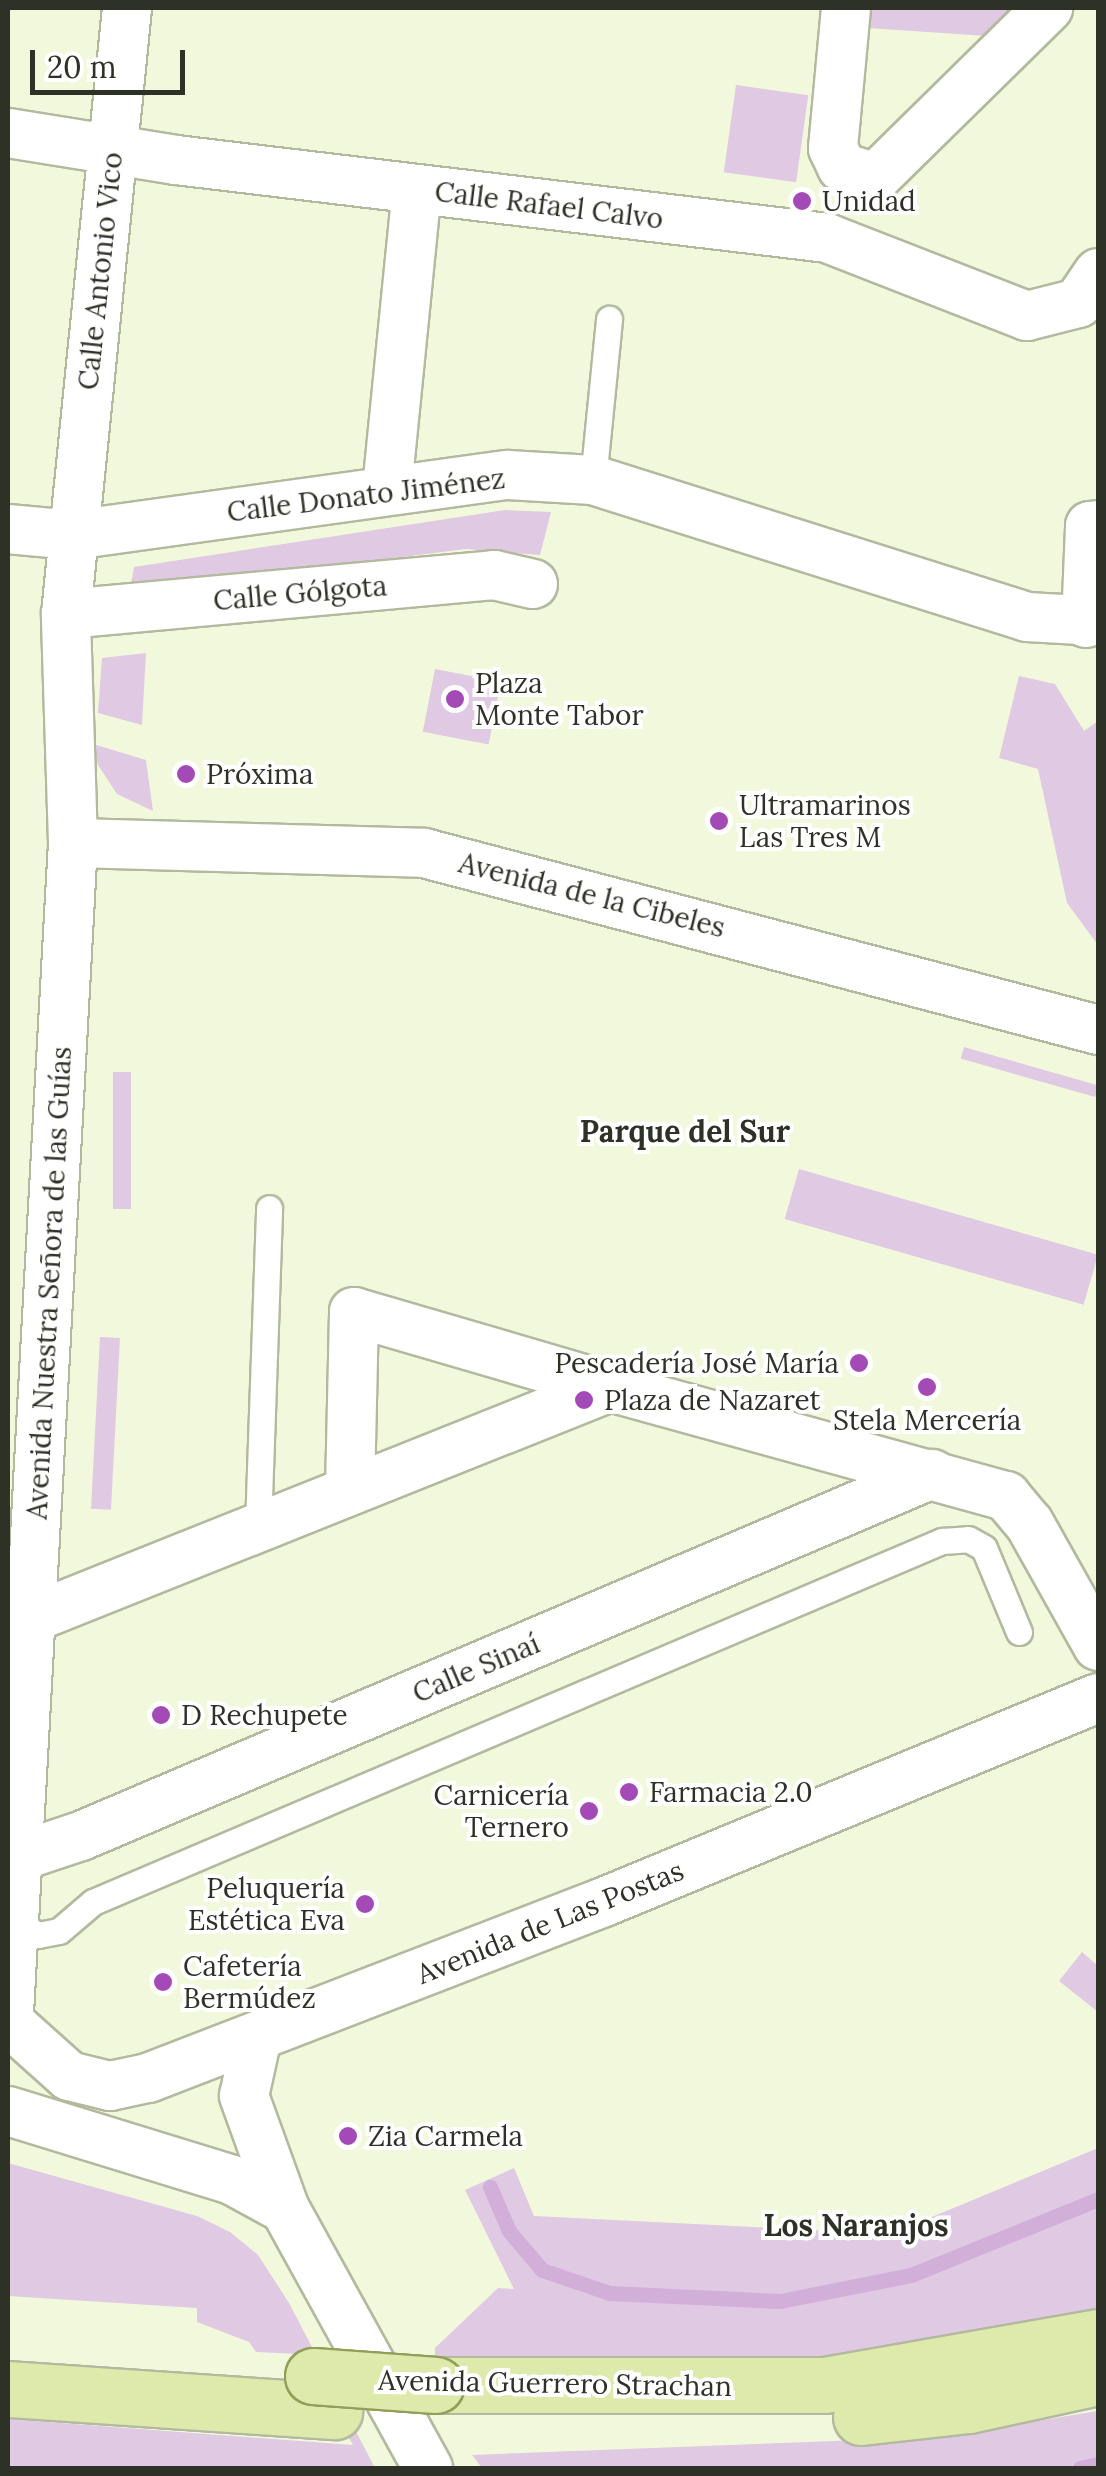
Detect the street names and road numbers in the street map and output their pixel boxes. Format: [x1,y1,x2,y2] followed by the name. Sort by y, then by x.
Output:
[71,151,129,391] street label: Calle Antonio Vico
[433,174,665,236] street label: Calle Rafael Calvo
[225,461,507,529] street label: Calle Donato Jiménez
[212,569,388,617] street label: Calle Gólgota
[456,846,728,944] street label: Avenida de la Cibeles
[20,1046,78,1520] street label: Avenida Nuestra Señora de las Guías
[407,1626,545,1710] street label: Calle Sinaí
[412,1853,688,1991] street label: Avenida de Las Postas
[378,2363,732,2403] street label: Avenida Guerrero Strachan

